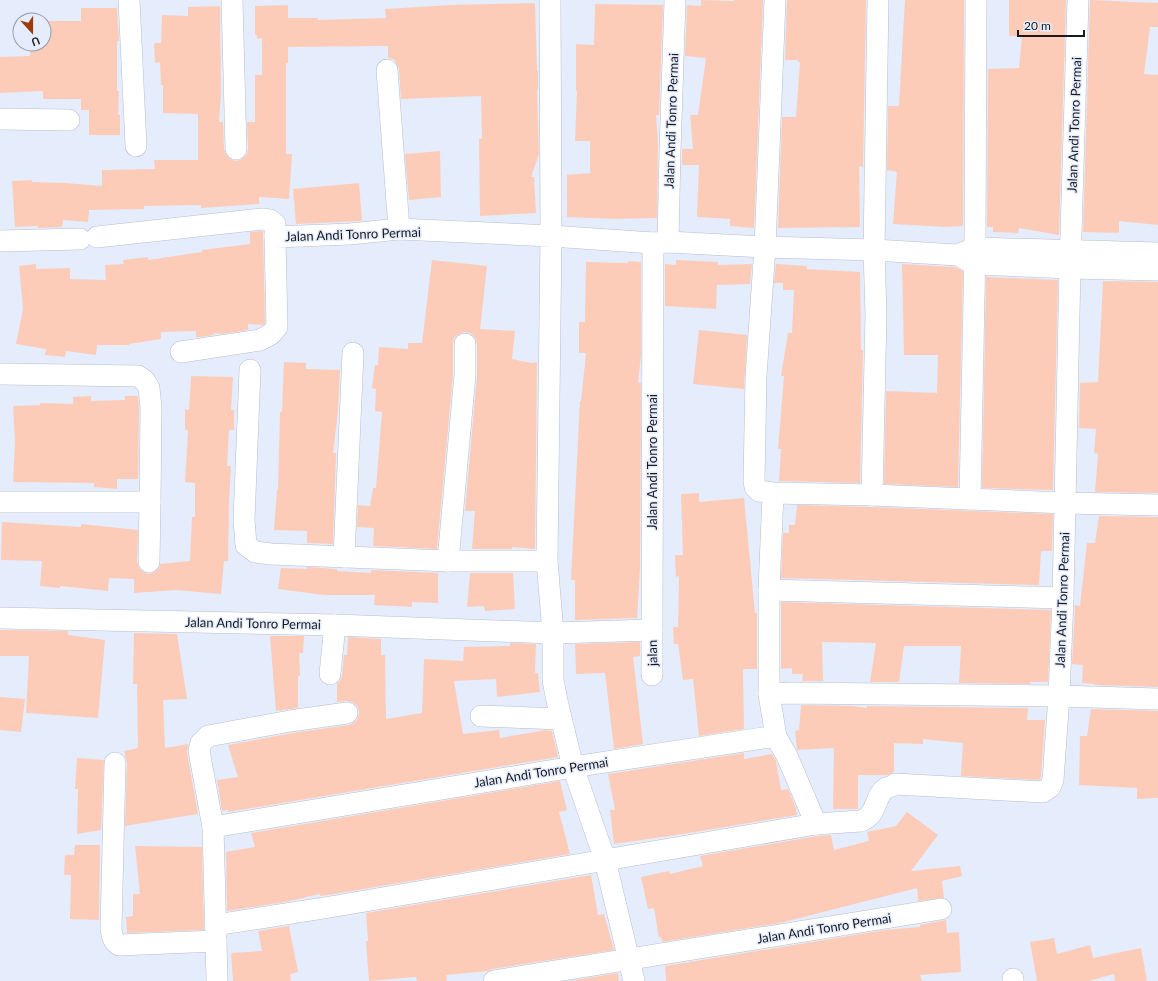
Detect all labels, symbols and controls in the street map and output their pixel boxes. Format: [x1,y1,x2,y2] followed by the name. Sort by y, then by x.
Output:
[12,12,52,52] north arrow
[1018,12,1084,38] scale bar
[1024,18,1051,33] text: 20 m
[30,34,42,49] text: U
[661,53,681,189] street label: Jalan Andi Tonro Permai
[1064,57,1084,193] street label: Jalan Andi Tonro Permai
[285,224,421,244] street label: Jalan Andi Tonro Permai
[644,394,660,530] street label: Jalan Andi Tonro Permai
[1052,532,1072,668] street label: Jalan Andi Tonro Permai
[185,614,321,632] street label: Jalan Andi Tonro Permai
[644,640,660,667] street label: jalan
[473,753,609,791] street label: Jalan Andi Tonro Permai
[756,909,892,947] street label: Jalan Andi Tonro Permai

